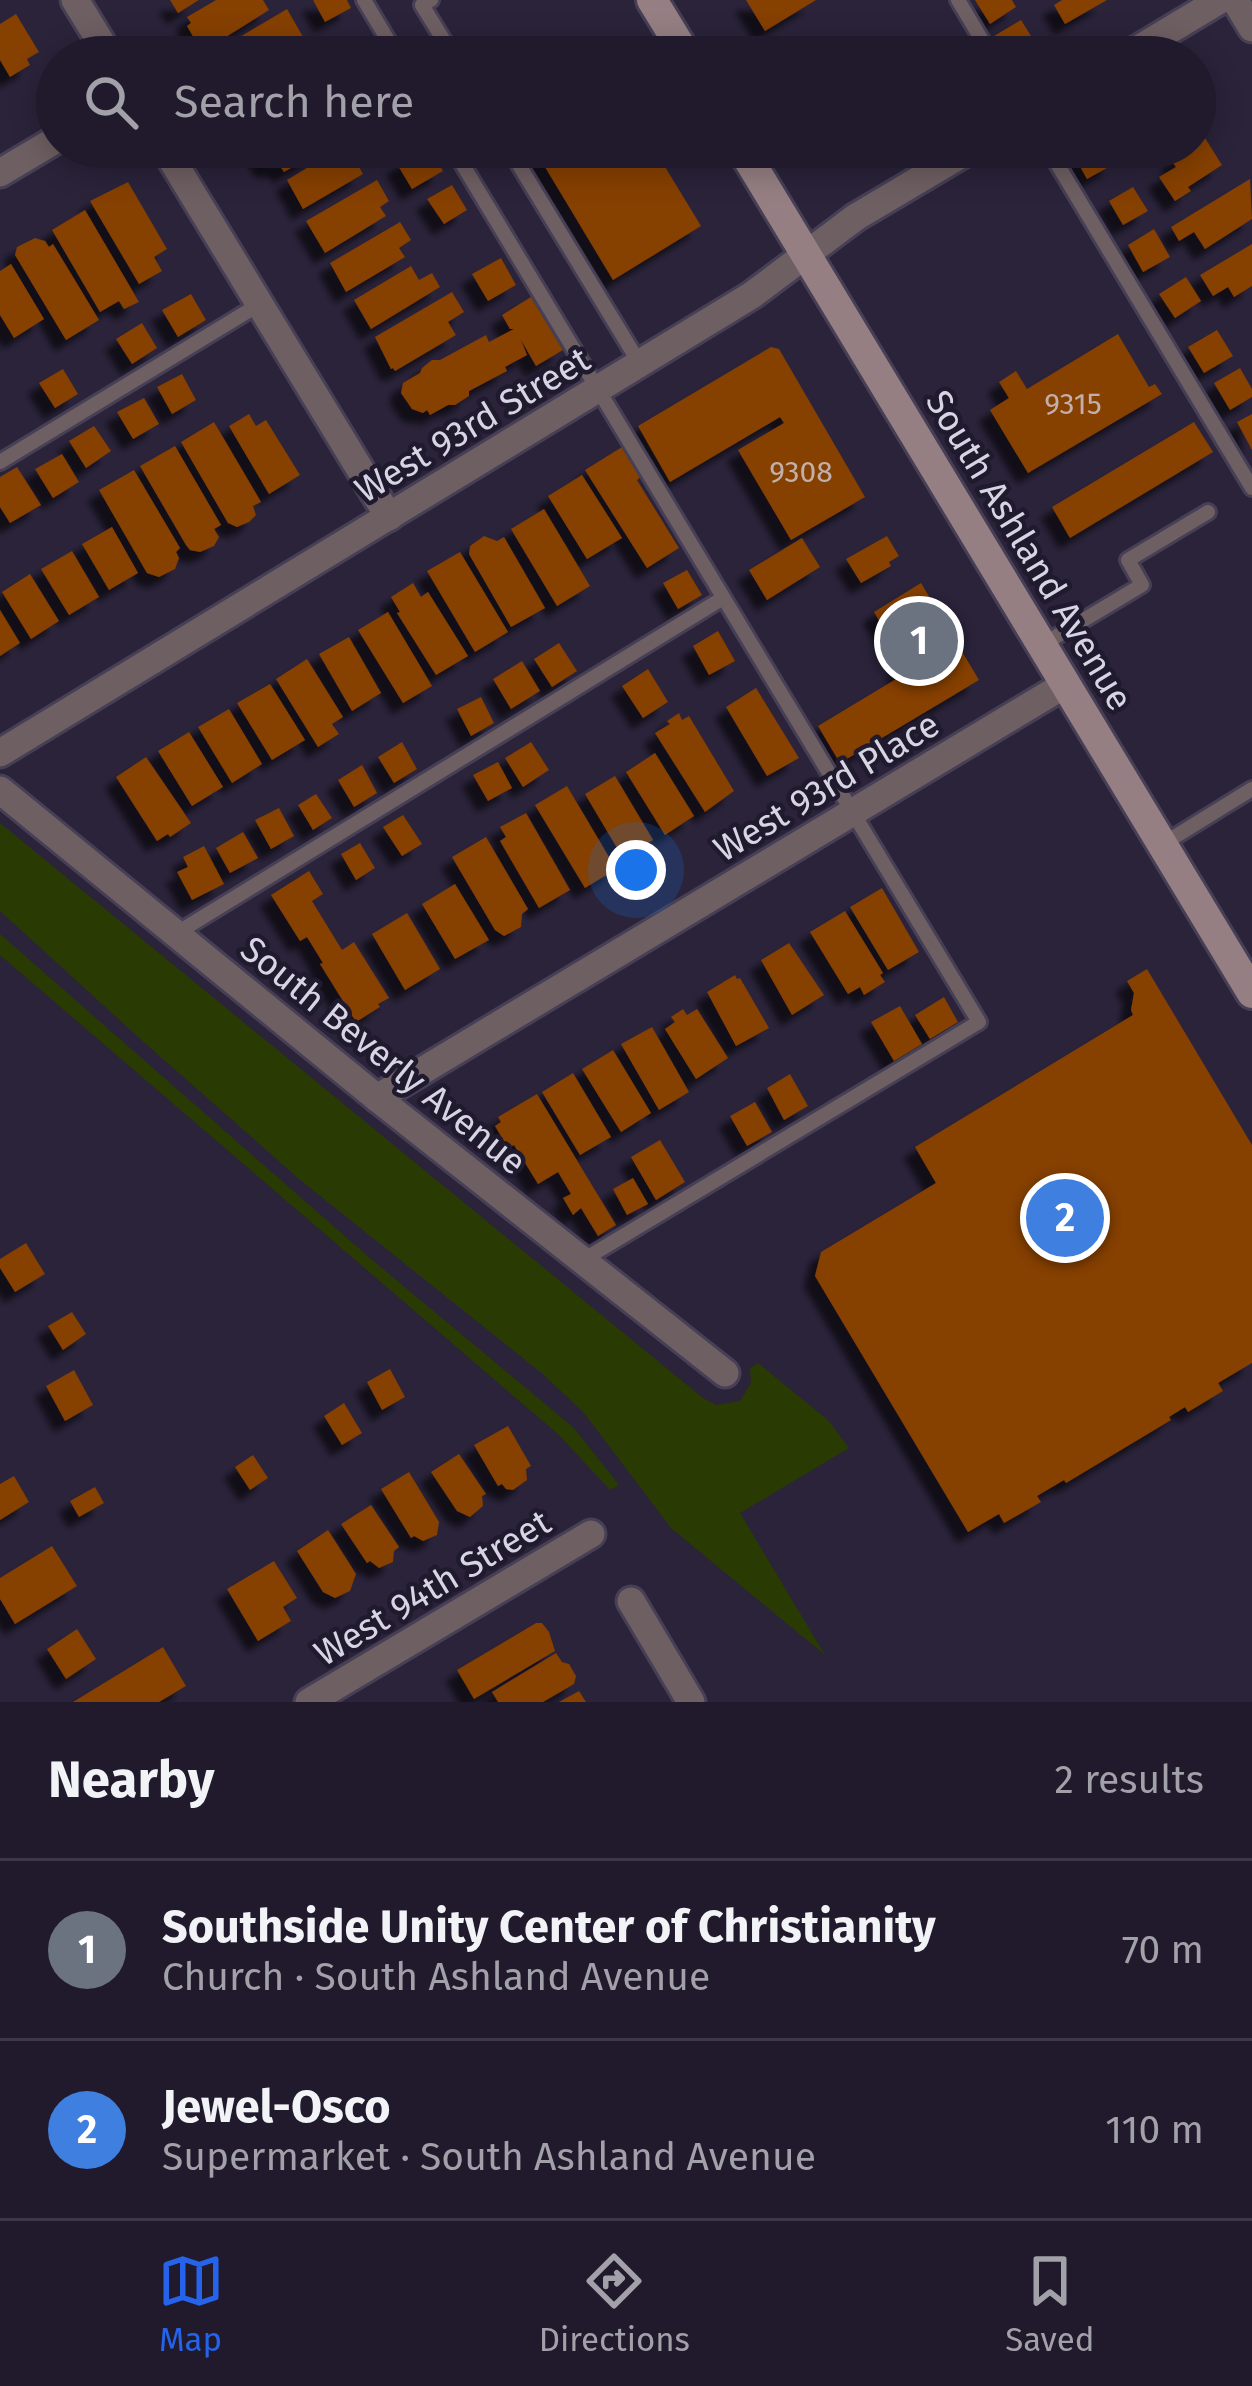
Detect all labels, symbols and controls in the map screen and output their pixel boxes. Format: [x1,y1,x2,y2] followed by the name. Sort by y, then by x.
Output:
[36,36,1216,168] search box
[78,69,144,135] icon: search
[174,75,414,129] text: Search here
[347,337,598,512] street label: West 93rd Street
[916,383,1142,718] street label: South Ashland Avenue
[1044,386,1102,422] house number: 9315
[769,454,833,490] house number: 9308
[880,596,958,686] pin: 1
[706,702,947,871] street label: West 93rd Place
[606,840,666,900] your location
[232,927,535,1184] street label: South Beverly Avenue
[1026,1173,1104,1263] pin: 2
[307,1500,558,1676] street label: West 94th Street
[48,1749,214,1811] text: Nearby
[1055,1757,1204,1803] text: 2 results
[162,1900,936,1954] text: Southside Unity Center of Christianity
[78,1927,96,1973] text: 1
[1122,1927,1204,1973] text: 70 m
[162,1954,710,2000] text: Church · South Ashland Avenue
[162,2080,391,2134] text: Jewel-Osco
[77,2107,97,2153] text: 2
[1105,2107,1204,2153] text: 110 m
[162,2134,816,2180] text: Supermarket · South Ashland Avenue
[158,2248,224,2360] tab: Map
[539,2248,690,2360] tab: Directions
[1005,2248,1094,2360] tab: Saved

